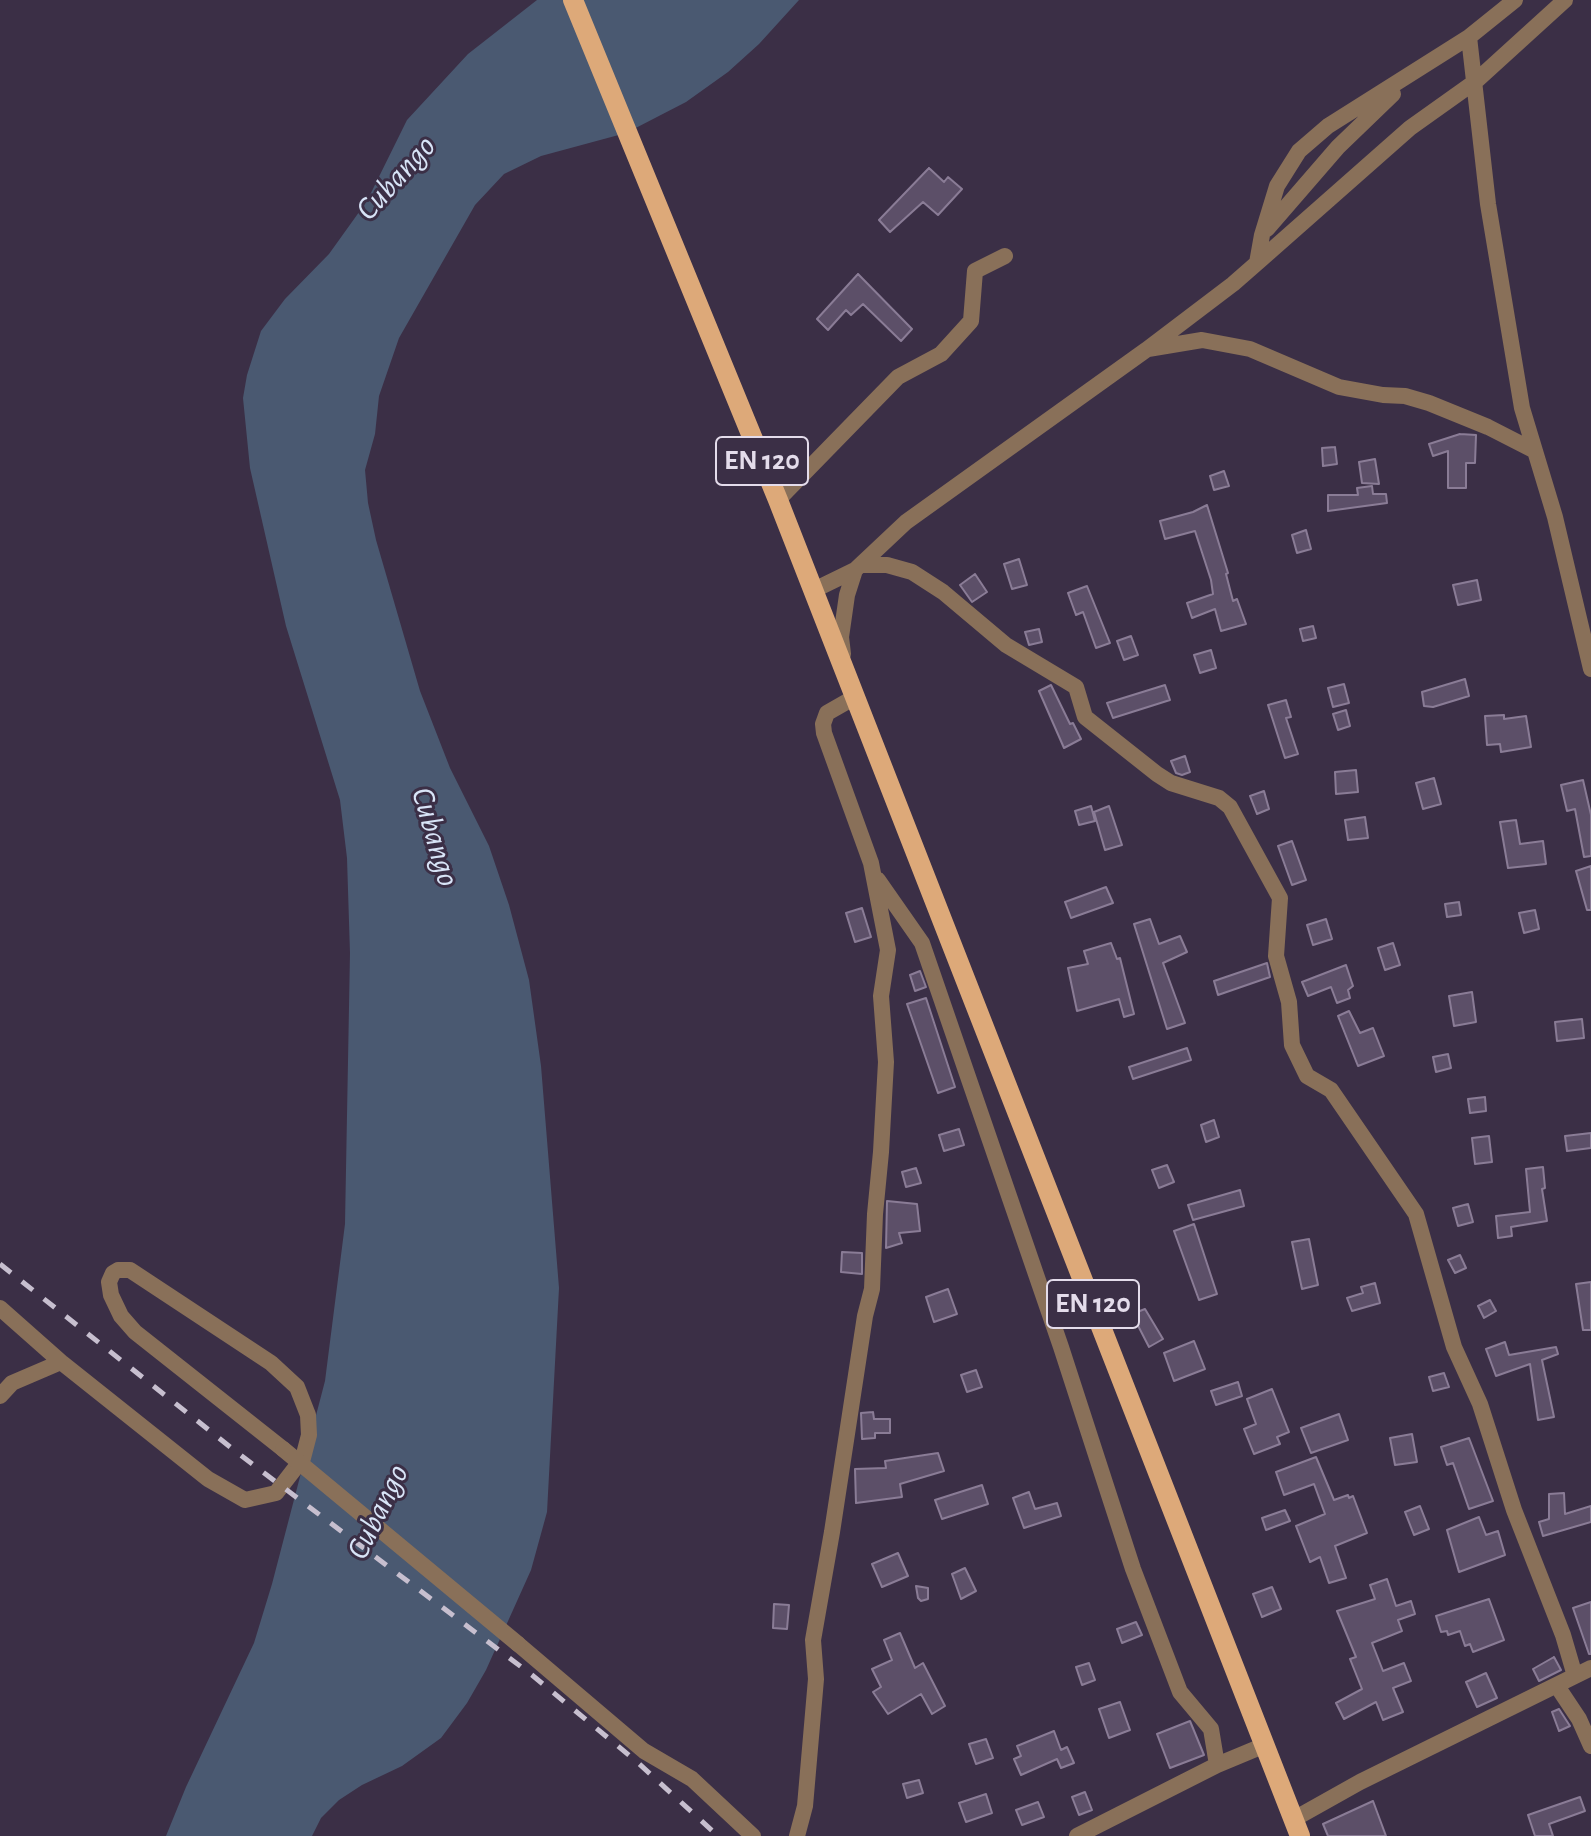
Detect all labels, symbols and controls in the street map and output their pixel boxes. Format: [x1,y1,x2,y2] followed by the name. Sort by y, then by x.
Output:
[348,128,444,228] water label: Cubango
[716,437,808,485] road number: EN 120
[403,783,467,891] water label: Cubango
[1047,1280,1139,1328] road number: EN 120
[339,1458,417,1566] water label: Cubango

